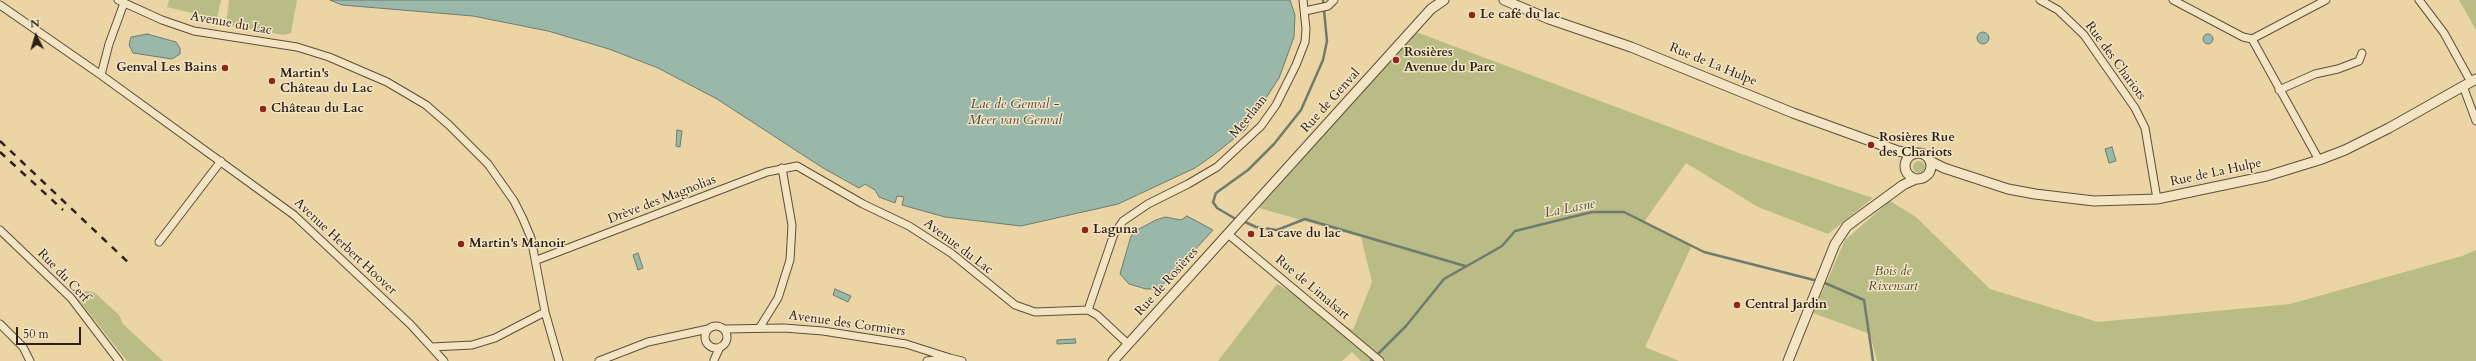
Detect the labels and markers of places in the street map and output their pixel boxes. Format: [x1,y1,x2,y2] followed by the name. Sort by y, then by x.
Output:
[1480,7,1560,23] place label: Le café du lac
[1467,10,1477,20] marker: Le café du lac
[1404,45,1495,76] place label: Rosières Avenue du Parc
[1391,55,1401,65] marker: Rosières Avenue du Parc
[116,60,217,76] place label: Genval Les Bains
[220,63,230,73] marker: Genval Les Bains
[280,66,373,97] place label: Martin's Château du Lac
[267,76,277,86] marker: Martin's Château du Lac
[271,101,364,117] place label: Château du Lac
[258,104,268,114] marker: Château du Lac
[1879,130,1955,161] place label: Rosières Rue des Chariots
[1866,140,1876,150] marker: Rosières Rue des Chariots
[1093,222,1138,238] place label: Laguna
[1080,225,1090,235] marker: Laguna
[1259,226,1341,242] place label: La cave du lac
[1246,229,1256,239] marker: La cave du lac
[469,236,566,252] place label: Martin's Manoir
[456,239,466,249] marker: Martin's Manoir
[1745,297,1827,313] place label: Central Jardin
[1732,300,1742,310] marker: Central Jardin

